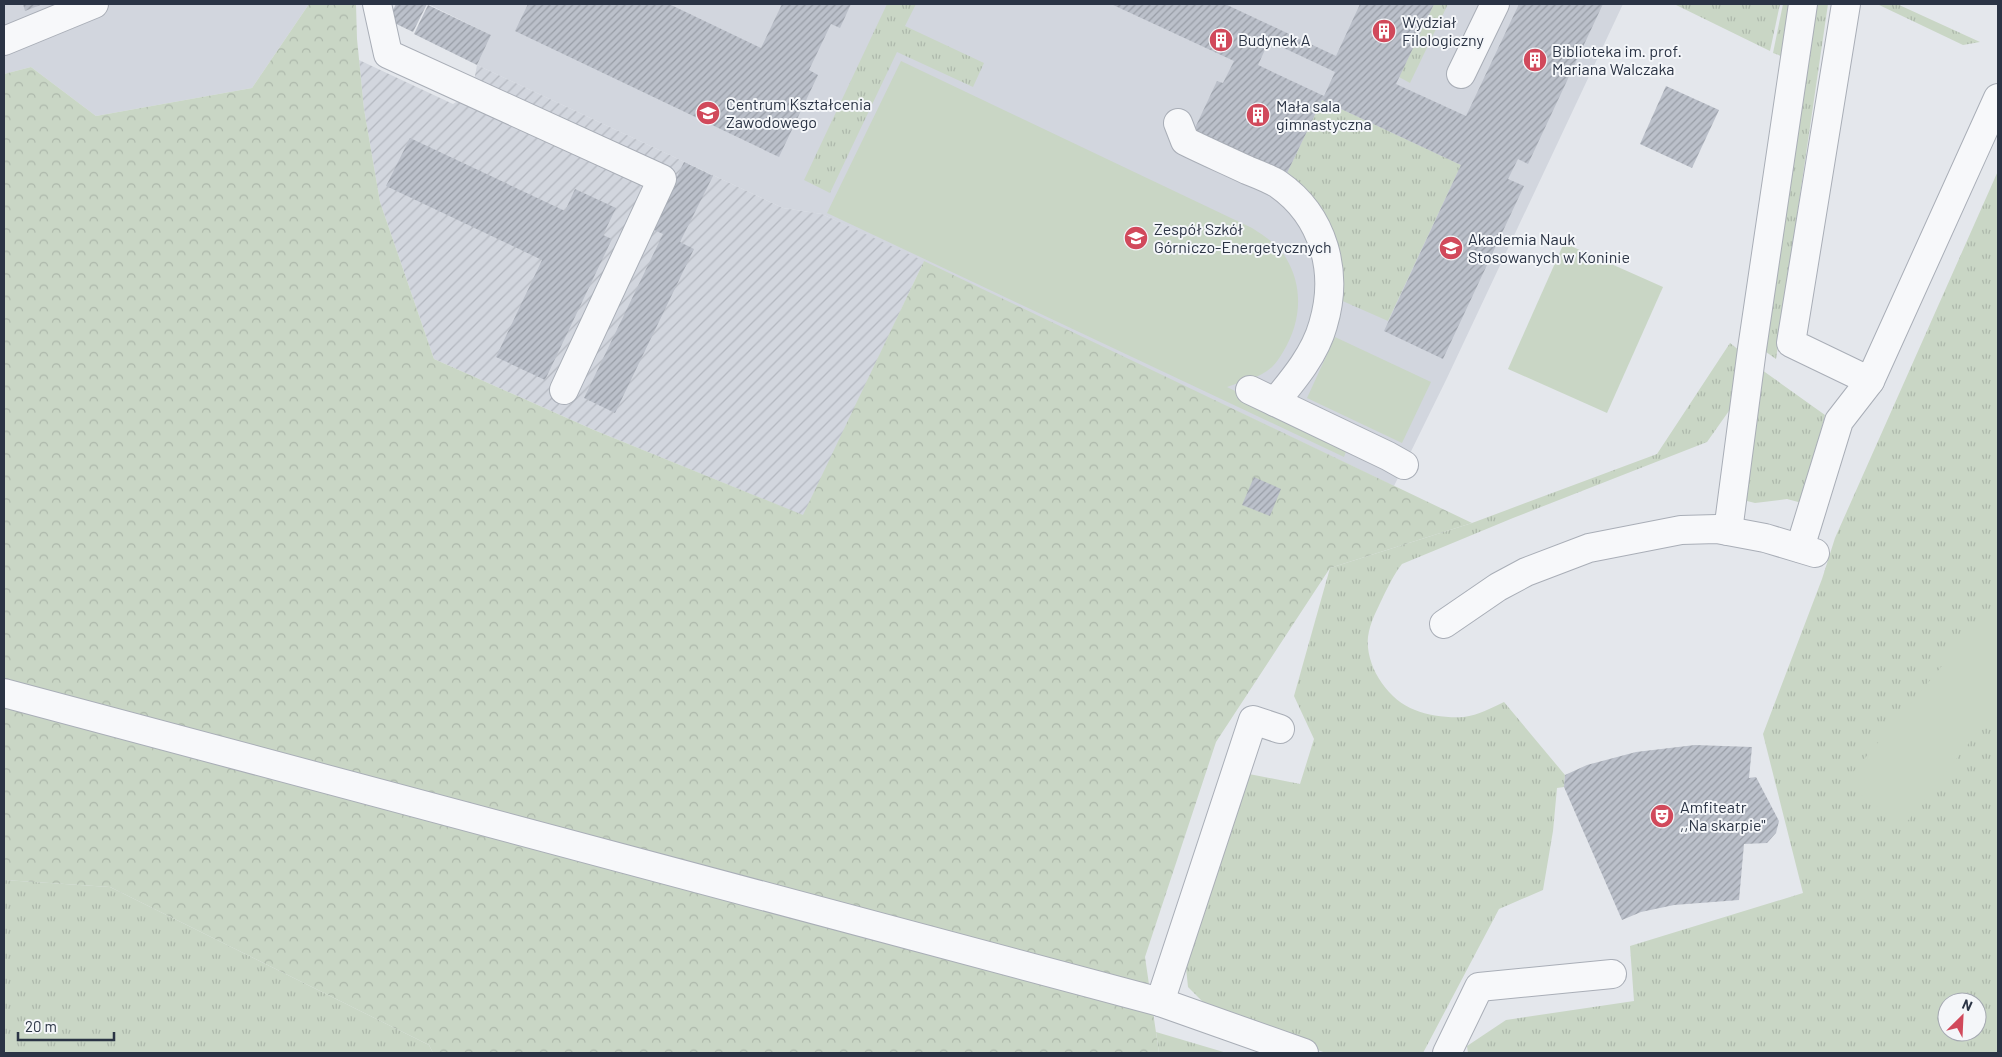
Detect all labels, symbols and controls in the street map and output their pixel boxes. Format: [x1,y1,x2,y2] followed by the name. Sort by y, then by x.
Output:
[1402,12,1485,49] place label: Wydział Filologiczny
[1371,18,1397,44] building icon: Wydział Filologiczny
[1208,27,1234,53] building icon: Budynek A
[1238,30,1311,49] place label: Budynek A
[1552,41,1682,78] place label: Biblioteka im. prof. Mariana Walczaka
[1522,47,1548,73] building icon: Biblioteka im. prof. Mariana Walczaka
[726,94,871,131] place label: Centrum Kształcenia Zawodowego
[1276,96,1372,133] place label: Mała sala gimnastyczna
[695,100,721,126] school or university icon: Centrum Kształcenia Zawodowego
[1245,102,1271,128] building icon: Mała sala gimnastyczna
[1154,219,1332,256] place label: Zespół Szkół Górniczo-Energetycznych
[1123,225,1149,251] school or university icon: Zespół Szkół Górniczo-Energetycznych
[1468,229,1630,266] place label: Akademia Nauk Stosowanych w Koninie
[1438,235,1464,261] school or university icon: Akademia Nauk Stosowanych w Koninie
[1680,797,1766,834] place label: Amfiteatr ,,Na skarpie''
[1649,803,1675,829] theatre icon: Amfiteatr ,,Na skarpie''
[1937,992,1987,1042] north arrow
[1960,995,1975,1014] text: N
[18,1010,114,1042] scale bar
[25,1017,57,1035] text: 20 m

